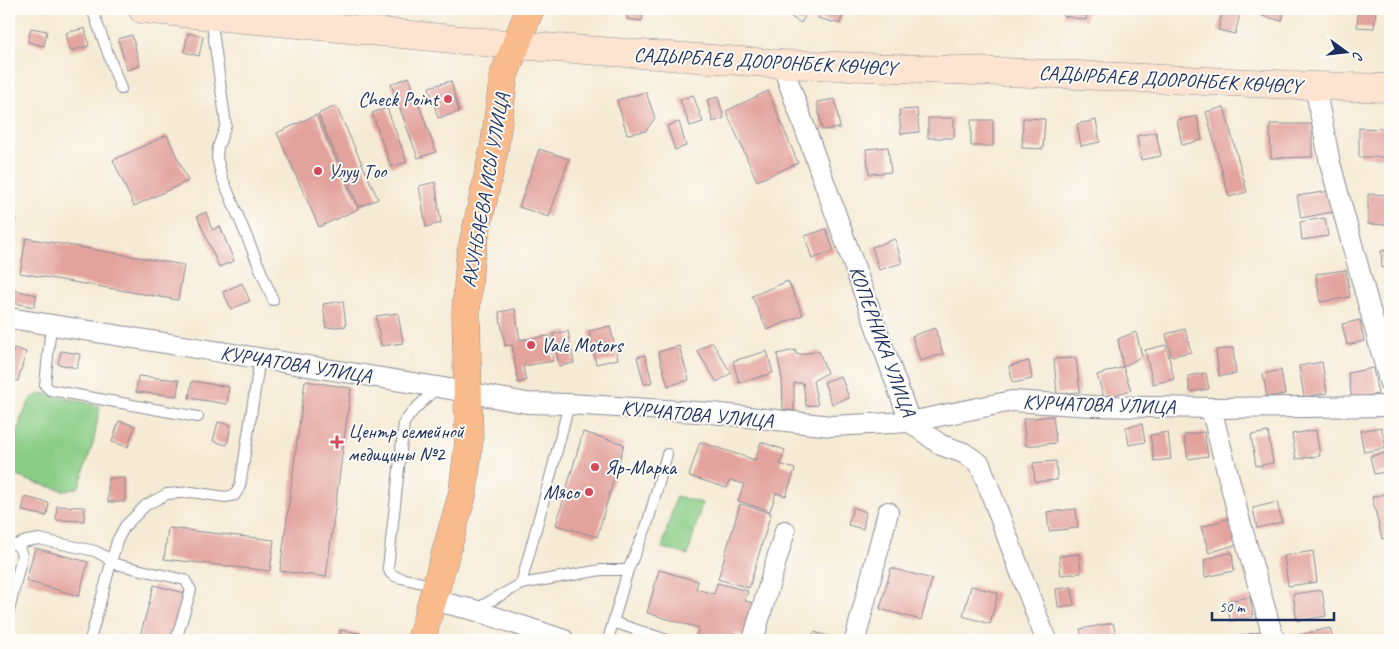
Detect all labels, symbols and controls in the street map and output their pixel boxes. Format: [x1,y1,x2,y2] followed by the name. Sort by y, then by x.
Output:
[1322,28,1372,78] north arrow
[633,42,901,81] street label: САДЫРБАЕВ ДООРОНБЕК КӨЧӨСҮ
[1348,50,1367,63] text: С
[1038,60,1306,99] street label: САДЫРБАЕВ ДООРОНБЕК КӨЧӨСҮ
[358,87,440,112] place label: Check Point
[456,90,515,289] street label: АХУНБАЕВА ИСЫ УЛИЦА
[442,93,454,105] marker: Check Point
[328,159,387,184] place label: Улуу Тоо
[312,165,324,177] marker: Улуу Тоо
[844,263,922,421] street label: КОПЕРНИКА УЛИЦА
[541,333,625,358] place label: Vale Motors
[525,339,537,351] marker: Vale Motors
[219,340,374,389] street label: КУРЧАТОВА УЛИЦА
[1023,389,1176,420] street label: КУРЧАТОВА УЛИЦА
[620,395,775,434] street label: КУРЧАТОВА УЛИЦА
[348,419,466,467] place label: Центр семейной медицины №2
[330,435,344,449] marker: Центр семейной медицины №2
[605,455,678,480] place label: Яр-Марка
[589,461,601,473] marker: Яр-Марка
[543,480,581,505] place label: Мясо
[583,486,595,498] marker: Мясо
[1212,589,1334,621] scale bar
[1219,598,1246,617] text: 50 m

